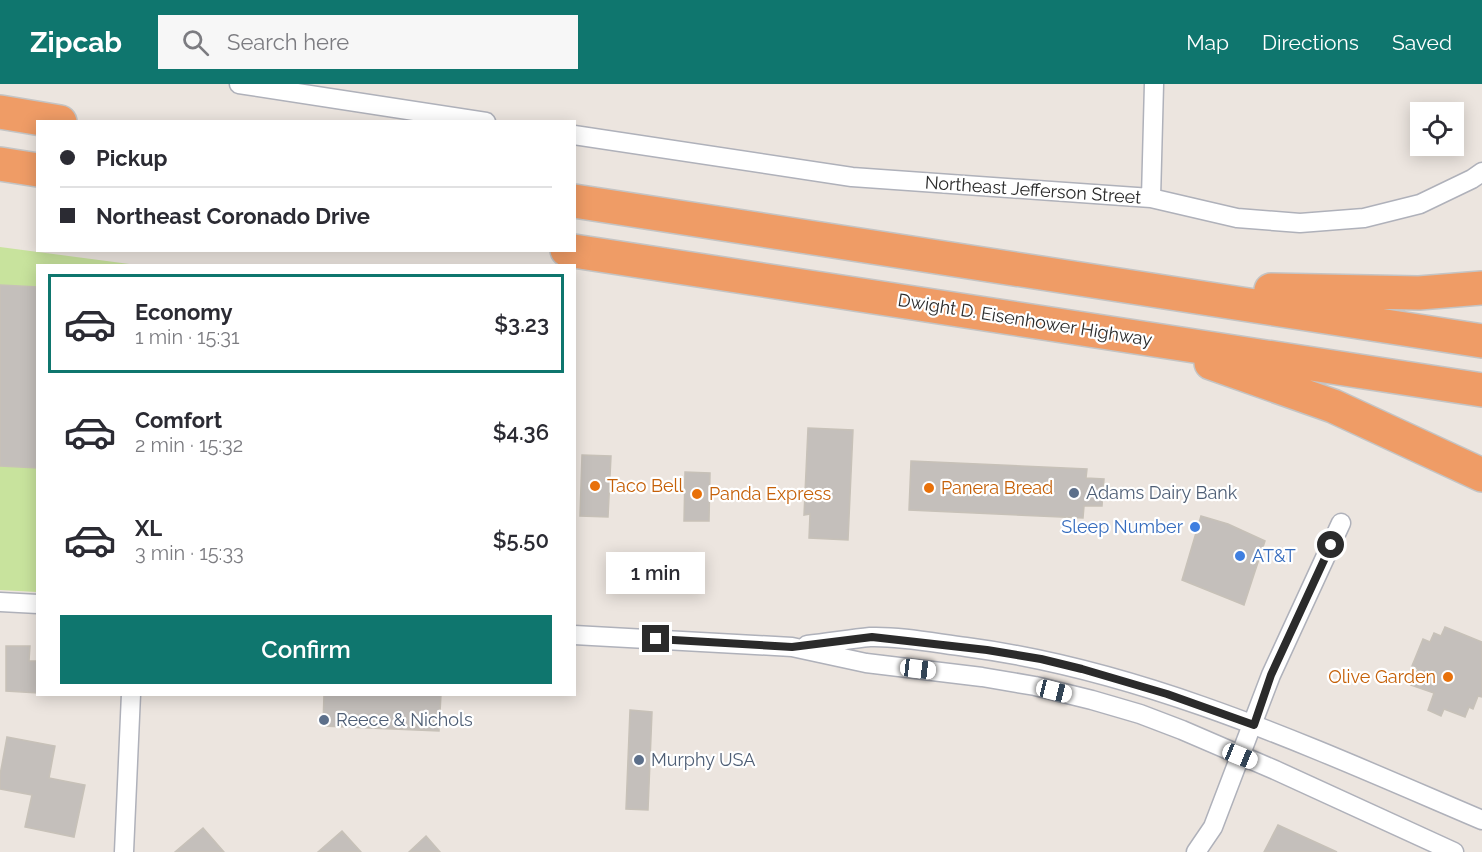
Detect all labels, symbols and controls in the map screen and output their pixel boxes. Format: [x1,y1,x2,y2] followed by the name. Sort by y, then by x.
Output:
[158,15,578,69] search box
[30,26,122,59] text: Zipcab
[179,26,212,59] icon: search
[227,29,349,55] text: Search here
[1186,30,1229,55] text: Map
[1262,30,1359,55] text: Directions
[1392,30,1452,55] text: Saved
[1410,102,1464,156] map controls
[1410,102,1464,156] button: locate
[96,145,168,171] text: Pickup
[924,171,1142,208] street label: Northeast Jefferson Street
[96,203,370,229] text: Northeast Coronado Drive
[896,289,1154,350] street label: Dwight D. Eisenhower Highway
[63,297,117,351] icon: car
[135,299,233,325] text: Economy
[494,311,549,337] text: $3.23
[135,325,240,349] text: 1 min · 15:31
[63,405,117,459] icon: car
[135,407,222,433] text: Comfort
[493,419,549,445] text: $4.36
[135,433,243,457] text: 2 min · 15:32
[607,475,683,496] place label: Taco Bell
[941,477,1053,498] place label: Panera Bread
[588,479,602,493] marker: Taco Bell
[922,481,936,495] marker: Panera Bread
[1086,482,1238,503] place label: Adams Dairy Bank
[709,483,831,504] place label: Panda Express
[1067,486,1081,500] marker: Adams Dairy Bank
[690,487,704,501] marker: Panda Express
[63,513,117,567] icon: car
[135,515,162,541] text: XL
[1061,516,1184,537] place label: Sleep Number
[1188,520,1202,534] marker: Sleep Number
[493,527,549,553] text: $5.50
[1317,531,1344,558] route start
[135,541,244,565] text: 3 min · 15:33
[1252,545,1296,566] place label: AT&T
[1233,549,1247,563] marker: AT&T
[606,552,706,594] callout: 1 min
[631,561,680,585] text: 1 min
[60,615,552,684] button: Confirm
[642,625,669,652] route end
[899,658,937,680] car
[1328,666,1436,687] place label: Olive Garden
[1441,670,1455,684] marker: Olive Garden
[1034,678,1074,704] car
[336,709,473,730] place label: Reece & Nichols
[317,713,331,727] marker: Reece & Nichols
[1220,741,1260,771] car
[651,749,755,770] place label: Murphy USA
[632,753,646,767] marker: Murphy USA

